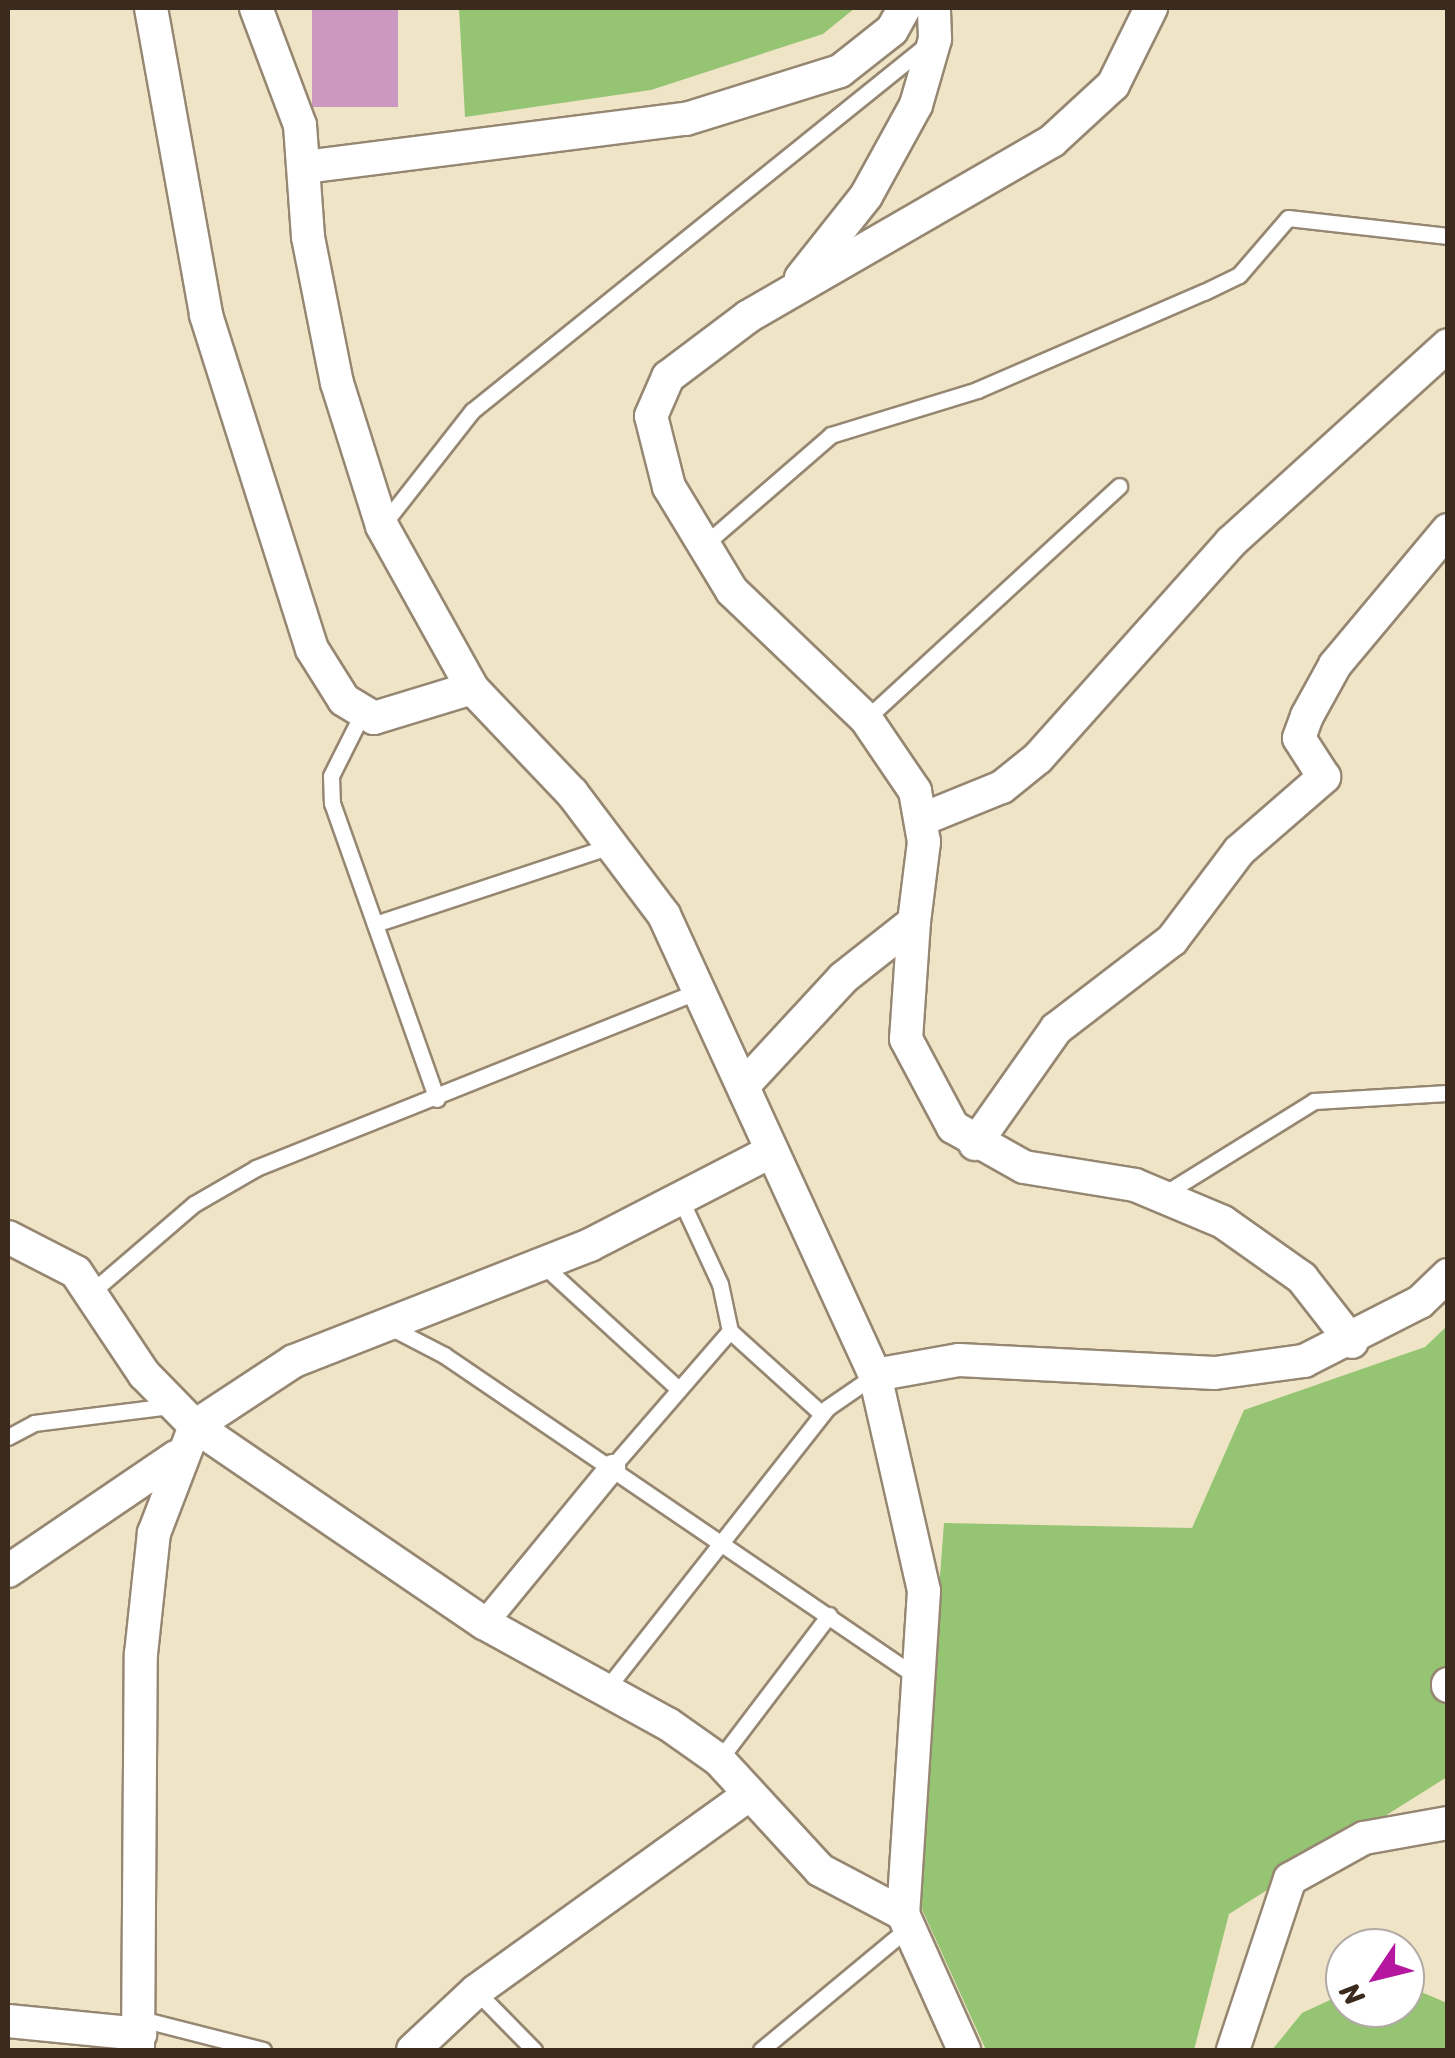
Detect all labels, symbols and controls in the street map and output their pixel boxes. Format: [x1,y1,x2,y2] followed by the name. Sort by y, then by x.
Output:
[1325,1928,1425,2028] north arrow
[1326,1972,1377,2016] text: N

